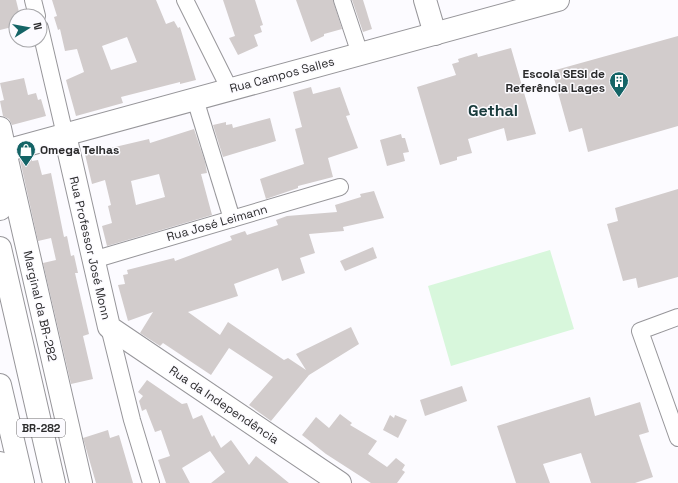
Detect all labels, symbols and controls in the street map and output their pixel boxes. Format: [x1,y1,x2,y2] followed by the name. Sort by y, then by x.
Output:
[8,8,48,48] north arrow
[30,21,45,31] text: N
[228,53,336,97] street label: Rua Campos Salles
[505,66,605,96] place label: Escola SESI de Referência Lages
[608,70,630,98] building icon: Escola SESI de Referência Lages
[468,100,518,121] district label: Gethal
[15,139,37,167] shop icon: Omega Telhas
[40,142,119,158] place label: Omega Telhas
[66,175,114,321] street label: Rua Professor José Monn
[165,201,269,245] street label: Rua José Leimann
[19,249,61,363] street label: Marginal da BR-282
[166,362,282,448] street label: Rua da Independência
[17,419,65,437] road number: BR-282

